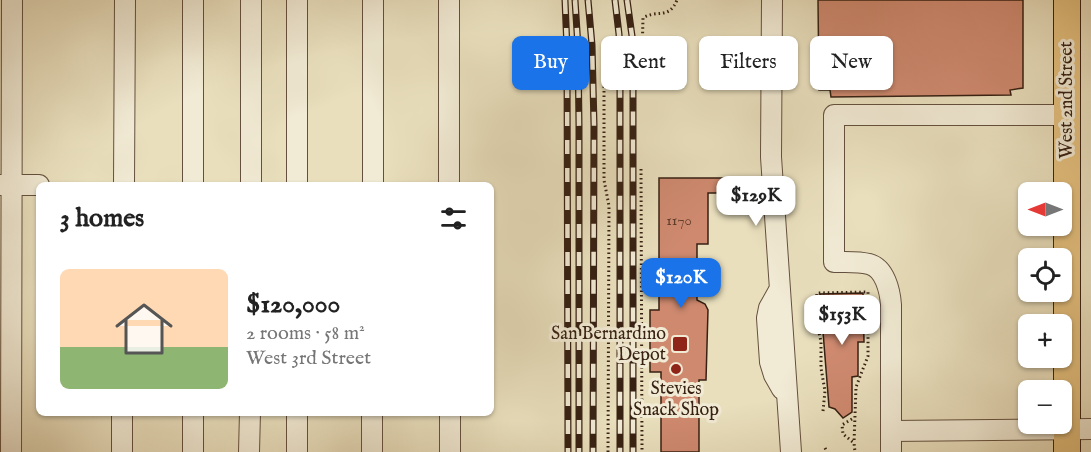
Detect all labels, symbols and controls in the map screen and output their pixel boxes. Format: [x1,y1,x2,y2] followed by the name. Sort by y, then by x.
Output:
[512,36,589,90] chip: Buy
[601,36,687,90] chip: Rent
[699,36,798,90] chip: Filters
[810,36,893,90] chip: New
[1056,41,1079,159] street label: West 2nd Street
[714,176,798,227] pin: $129K
[1018,182,1072,236] north arrow
[1018,182,1072,434] map controls
[730,183,782,208] text: $129K
[60,202,144,235] text: 3 homes
[437,202,470,235] icon: filters
[666,211,692,230] house number: 1170
[1018,248,1072,302] button: locate
[639,258,723,309] pin: $120K
[655,265,707,290] text: $120K
[246,288,340,321] text: $120,000
[108,293,180,365] icon: home
[800,295,884,346] pin: $153K
[818,302,866,327] text: $153K
[1018,314,1072,368] button: +
[246,321,365,346] text: 2 rooms · 58 m²
[551,323,666,367] place label: San Bernardino Depot
[671,335,689,353] marker: San Bernardino Depot
[246,346,371,371] text: West 3rd Street
[669,362,683,376] marker: Stevies Snack Shop
[633,378,719,422] place label: Stevies Snack Shop
[1018,380,1072,434] button: −

